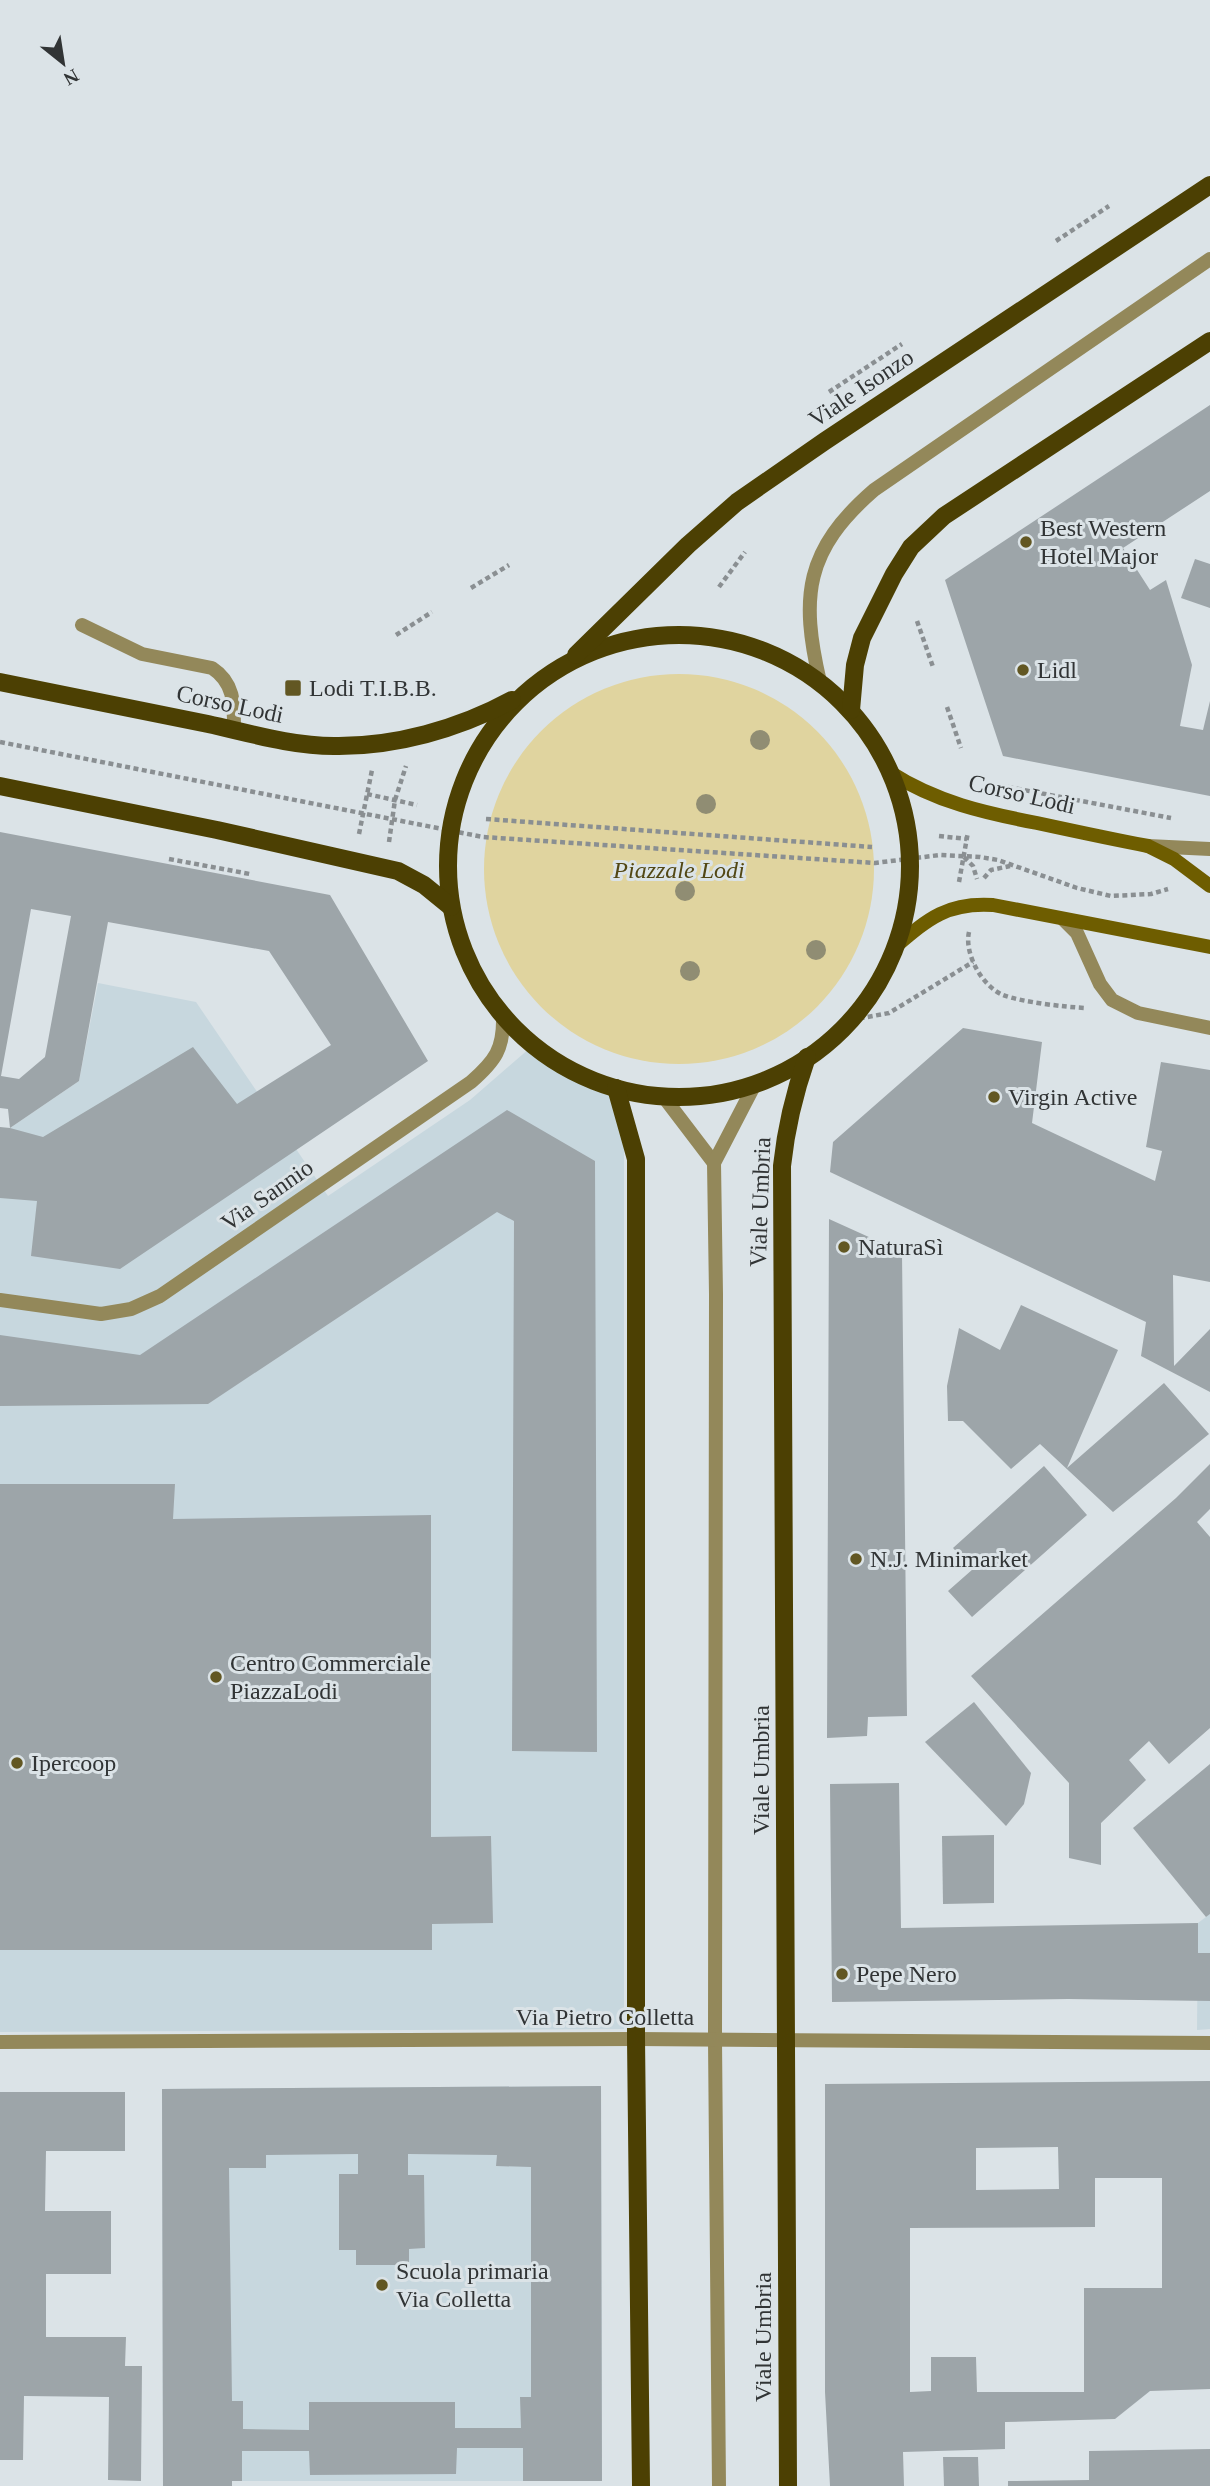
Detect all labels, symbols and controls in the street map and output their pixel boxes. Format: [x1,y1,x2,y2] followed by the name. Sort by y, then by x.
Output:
[28,28,98,98] north arrow
[60,65,82,90] text: N
[804,344,918,432] street label: Viale Isonzo
[1040,515,1166,569] place label: Best Western Hotel Major
[1018,534,1034,550] marker: Best Western Hotel Major
[1037,657,1077,683] place label: Lidl
[1015,662,1031,678] marker: Lidl
[309,675,437,701] place label: Lodi T.I.B.B.
[283,678,303,698] marker: Lodi T.I.B.B.
[174,680,286,728] street label: Corso Lodi
[966,769,1078,819] street label: Corso Lodi
[612,857,745,883] park label: Piazzale Lodi
[1008,1084,1137,1110] place label: Virgin Active
[986,1089,1002,1105] marker: Virgin Active
[745,1136,775,1267] street label: Viale Umbria
[216,1154,318,1236] street label: Via Sannio
[858,1234,944,1260] place label: NaturaSì
[836,1239,852,1255] marker: NaturaSì
[870,1546,1028,1572] place label: N.J. Minimarket
[848,1551,864,1567] marker: N.J. Minimarket
[230,1650,431,1704] place label: Centro Commerciale PiazzaLodi
[208,1669,224,1685] marker: Centro Commerciale PiazzaLodi
[748,1705,774,1835] street label: Viale Umbria
[31,1750,116,1776] place label: Ipercoop
[9,1755,25,1771] marker: Ipercoop
[856,1961,957,1987] place label: Pepe Nero
[834,1966,850,1982] marker: Pepe Nero
[516,2004,695,2030] street label: Via Pietro Colletta
[396,2258,549,2312] place label: Scuola primaria Via Colletta
[750,2272,776,2402] street label: Viale Umbria
[374,2277,390,2293] marker: Scuola primaria Via Colletta

